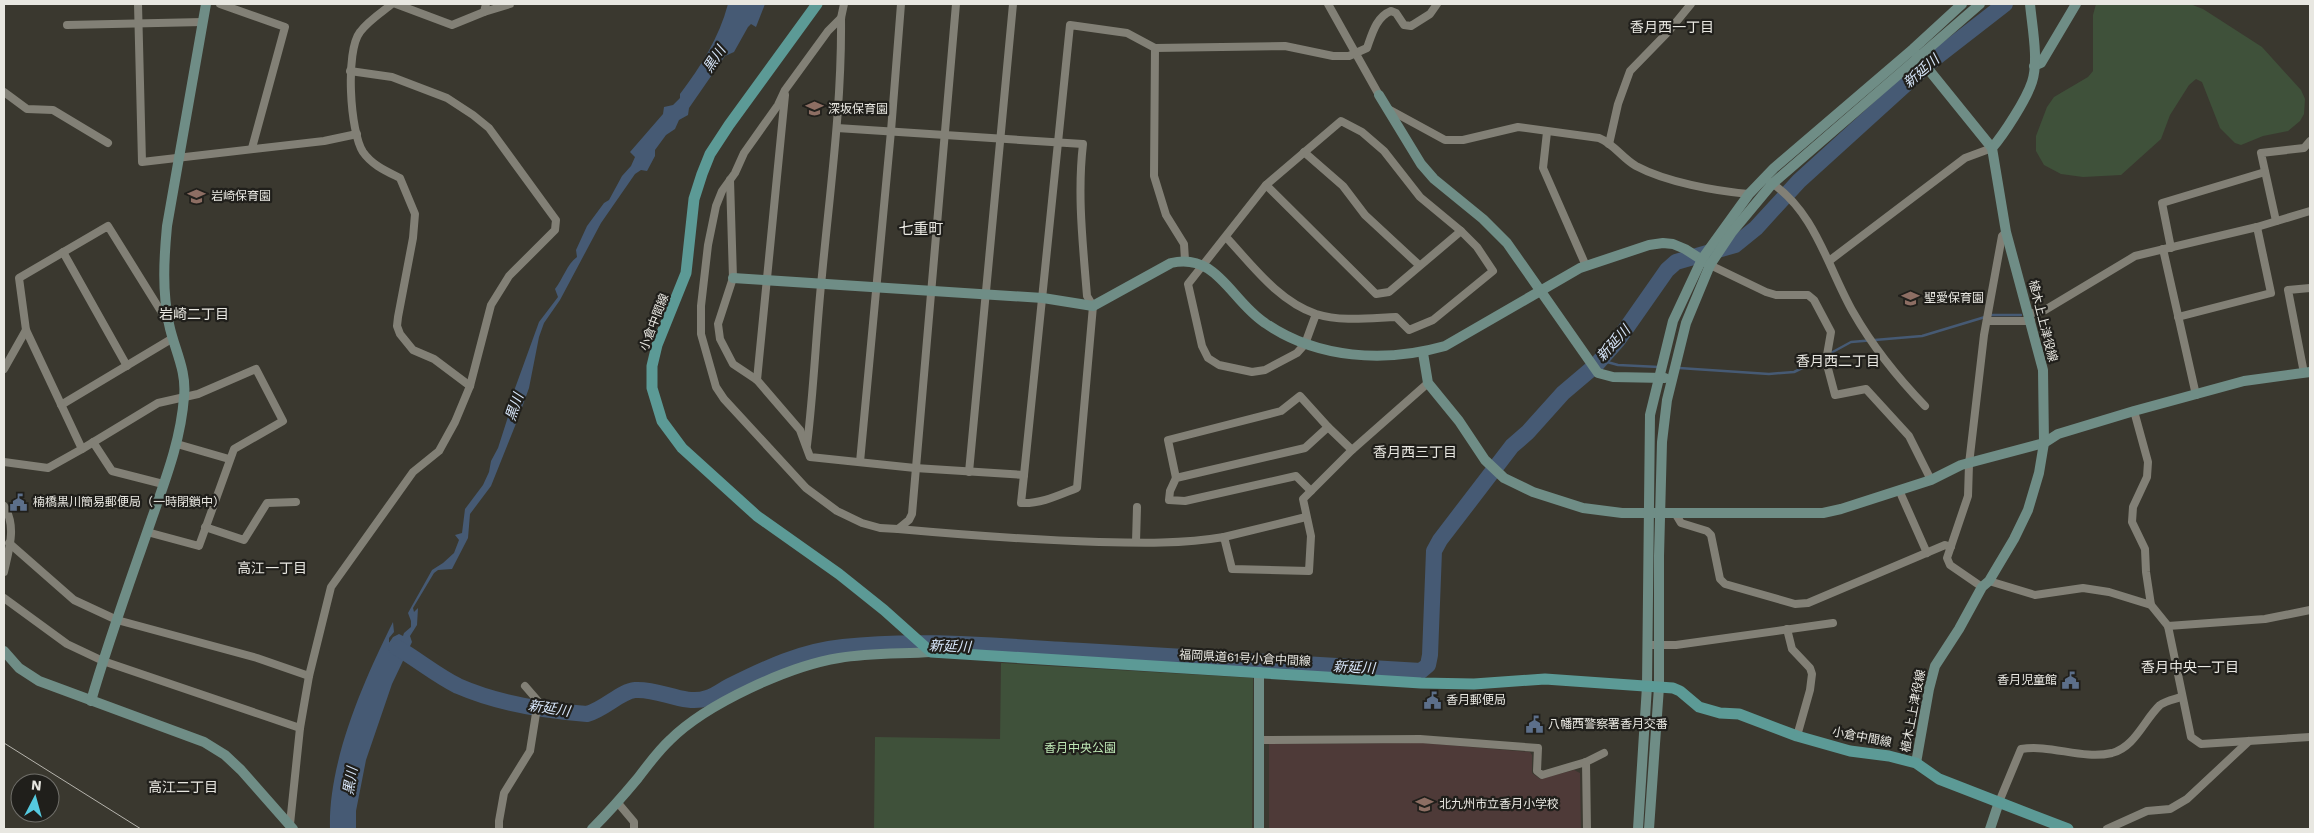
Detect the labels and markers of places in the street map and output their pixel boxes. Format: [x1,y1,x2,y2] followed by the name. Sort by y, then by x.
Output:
[804,99,824,119] school or university icon: 深坂保育園
[828,102,888,116] place label: 深坂保育園
[187,186,207,206] school or university icon: 岩崎保育園
[211,189,271,203] place label: 岩崎保育園
[1900,288,1920,308] school or university icon: 聖愛保育園
[1924,291,1984,305] place label: 聖愛保育園
[9,492,29,512] public building icon: 楠橋黒川簡易郵便局（一時閉鎖中）
[33,495,225,509] place label: 楠橋黒川簡易郵便局（一時閉鎖中）
[2061,670,2081,690] public building icon: 香月児童館
[1997,673,2057,687] place label: 香月児童館
[1422,690,1442,710] public building icon: 香月郵便局
[1446,693,1506,707] place label: 香月郵便局
[1524,714,1544,734] public building icon: 八幡西警察署香月交番
[1548,717,1668,731] place label: 八幡西警察署香月交番
[1415,794,1435,814] school or university icon: 北九州市立香月小学校
[1439,797,1559,811] place label: 北九州市立香月小学校

